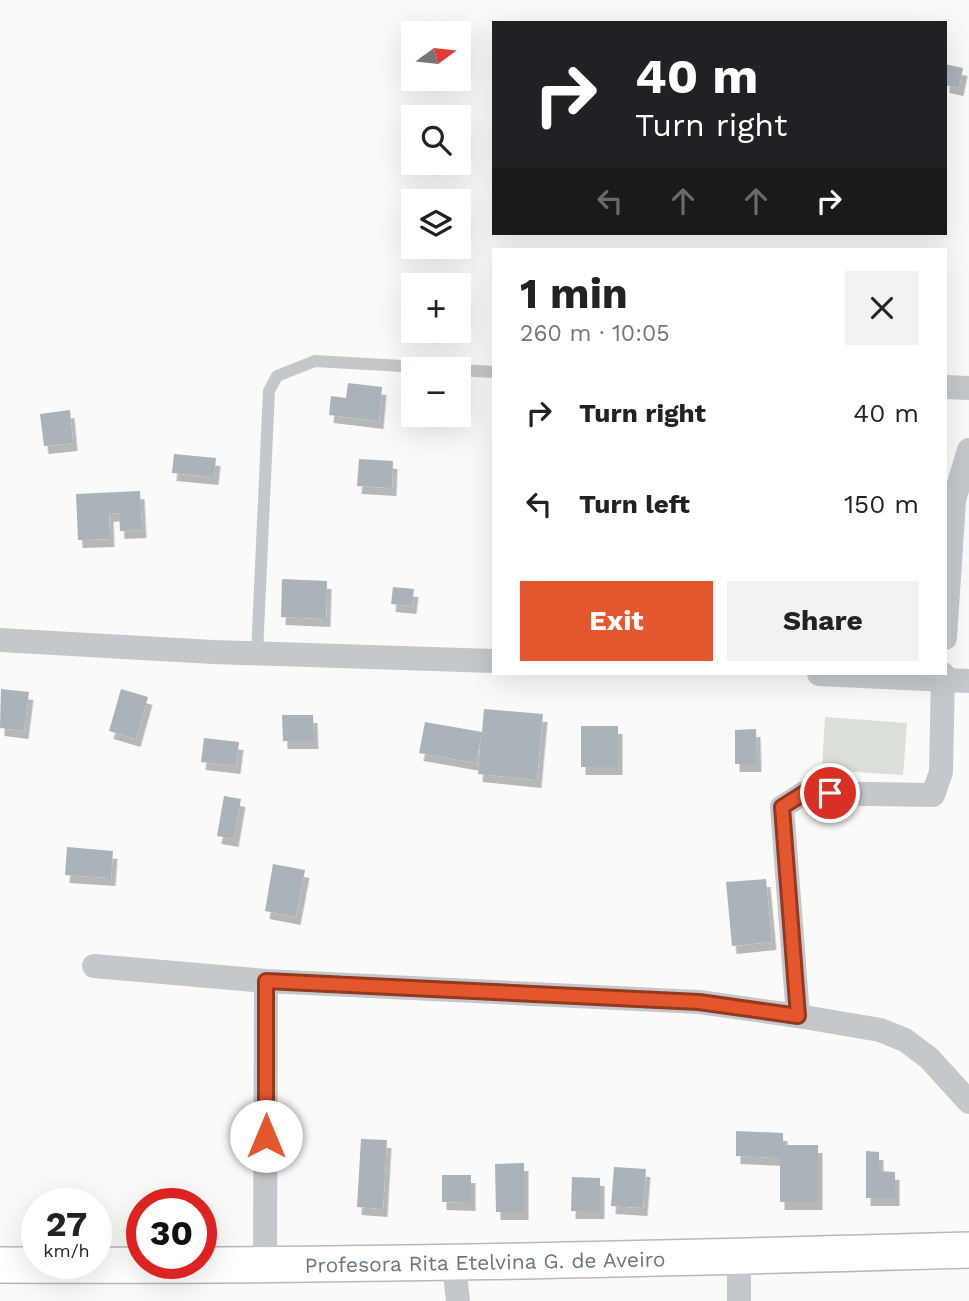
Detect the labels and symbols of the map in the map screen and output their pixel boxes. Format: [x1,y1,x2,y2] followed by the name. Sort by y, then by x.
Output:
[401,21,471,91] north arrow
[800,763,860,823] pin
[229,1099,303,1173] position arrow
[126,1188,217,1279] speed limit sign: 30
[304,1246,666,1278] street label: Profesora Rita Etelvina G. de Aveiro

